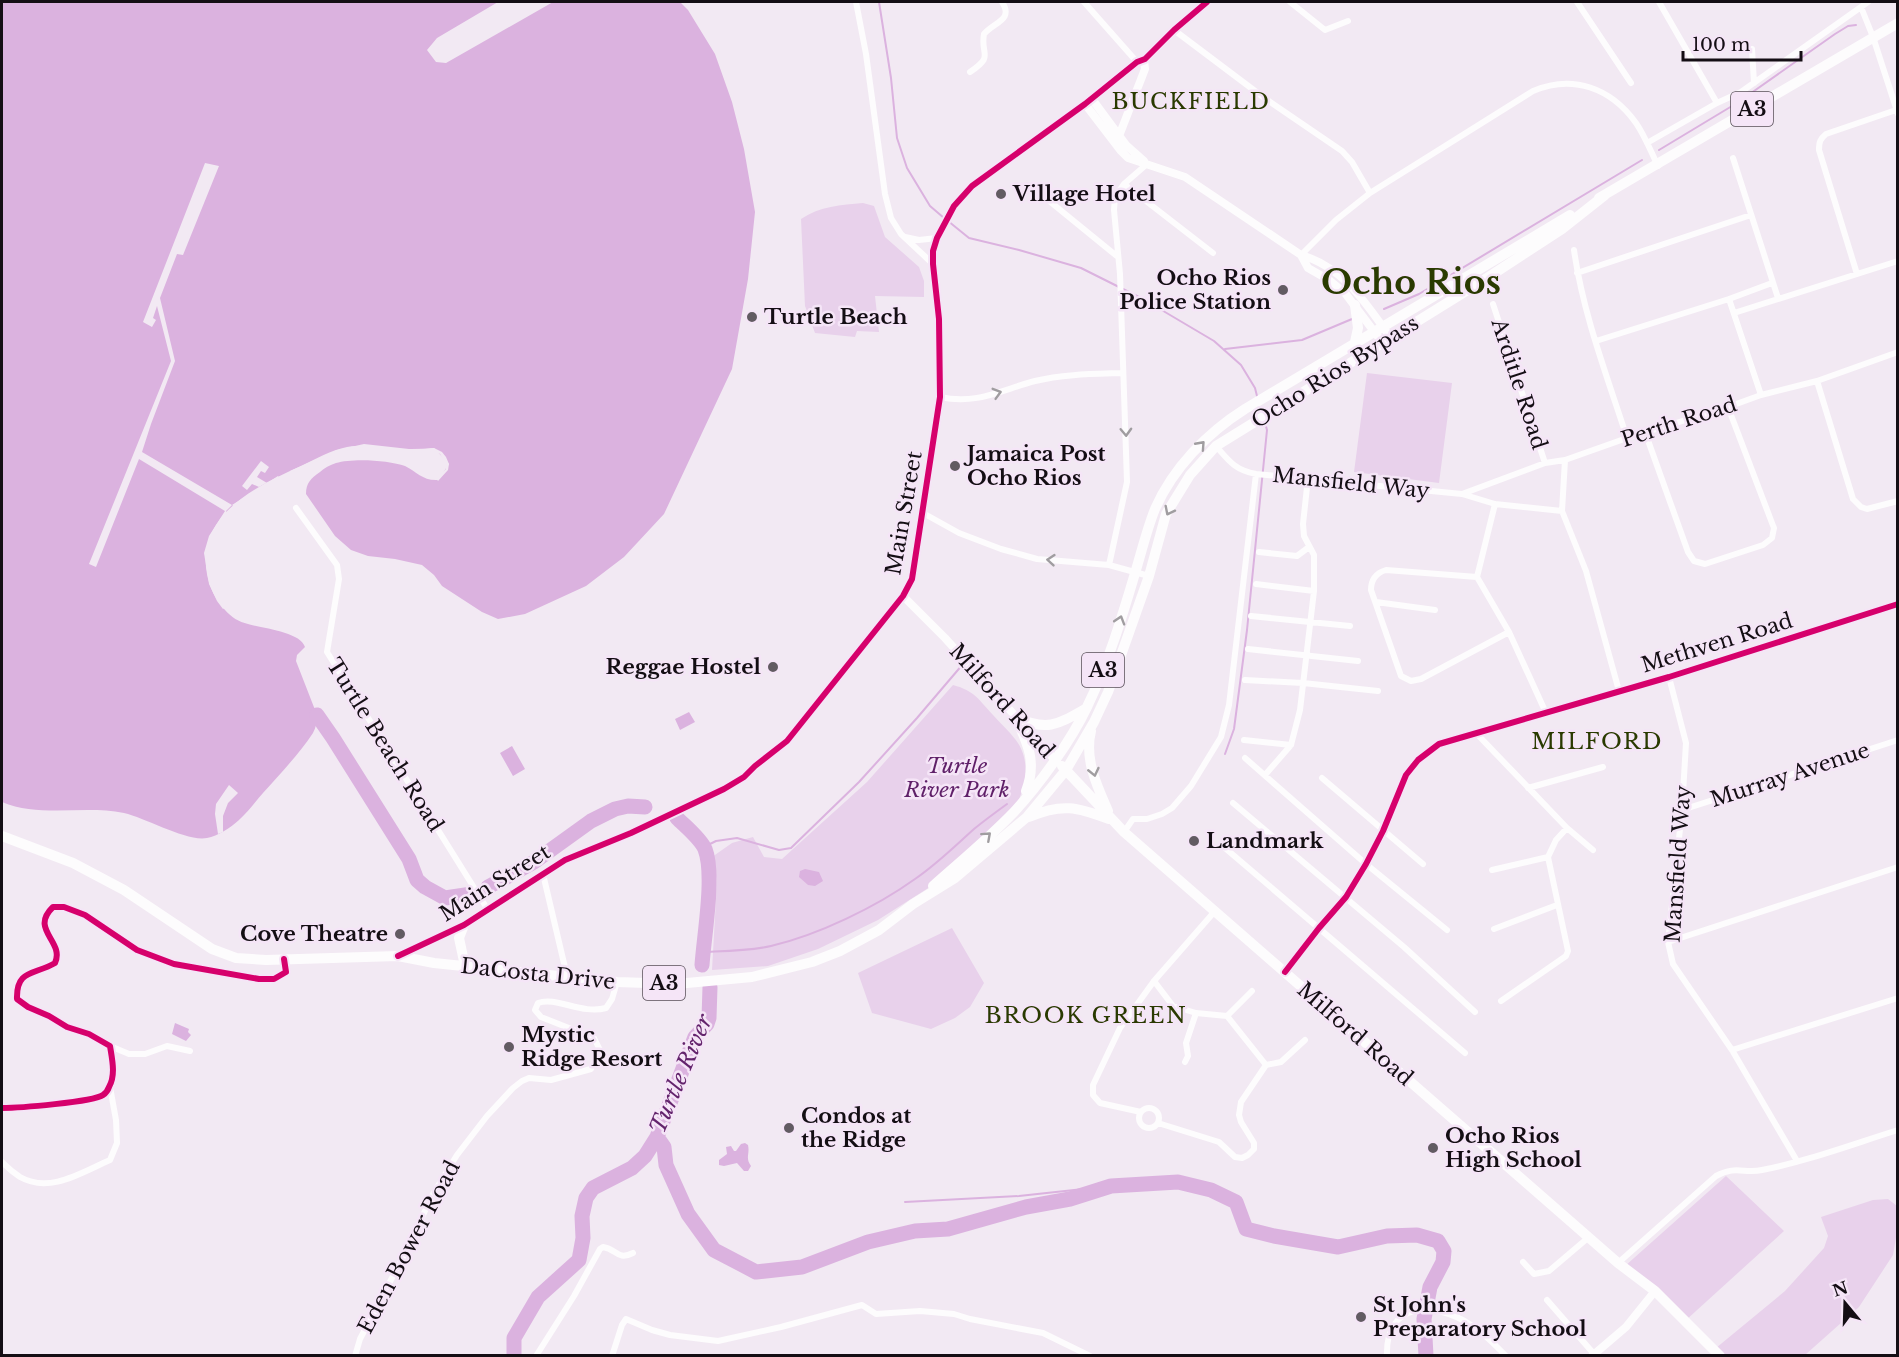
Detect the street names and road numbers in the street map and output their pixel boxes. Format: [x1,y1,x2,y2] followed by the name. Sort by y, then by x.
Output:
[1731,92,1773,126] road number: A3
[1247,310,1423,434] street label: Ocho Rios Bypass
[1485,314,1552,453] street label: Arditle Road
[1618,391,1740,453] street label: Perth Road
[880,449,928,577] street label: Main Street
[1271,462,1431,504] street label: Mansfield Way
[1638,608,1796,678] street label: Methven Road
[944,638,1060,764] street label: Milford Road
[321,653,449,837] street label: Turtle Beach Road
[1082,653,1124,687] road number: A3
[1707,737,1873,813] street label: Murray Avenue
[1660,784,1697,944] street label: Mansfield Way
[435,839,555,927] street label: Main Street
[459,953,617,995] street label: DaCosta Drive
[643,966,685,1000] road number: A3
[1292,977,1418,1091] street label: Milford Road
[352,1156,466,1338] street label: Eden Bower Road

